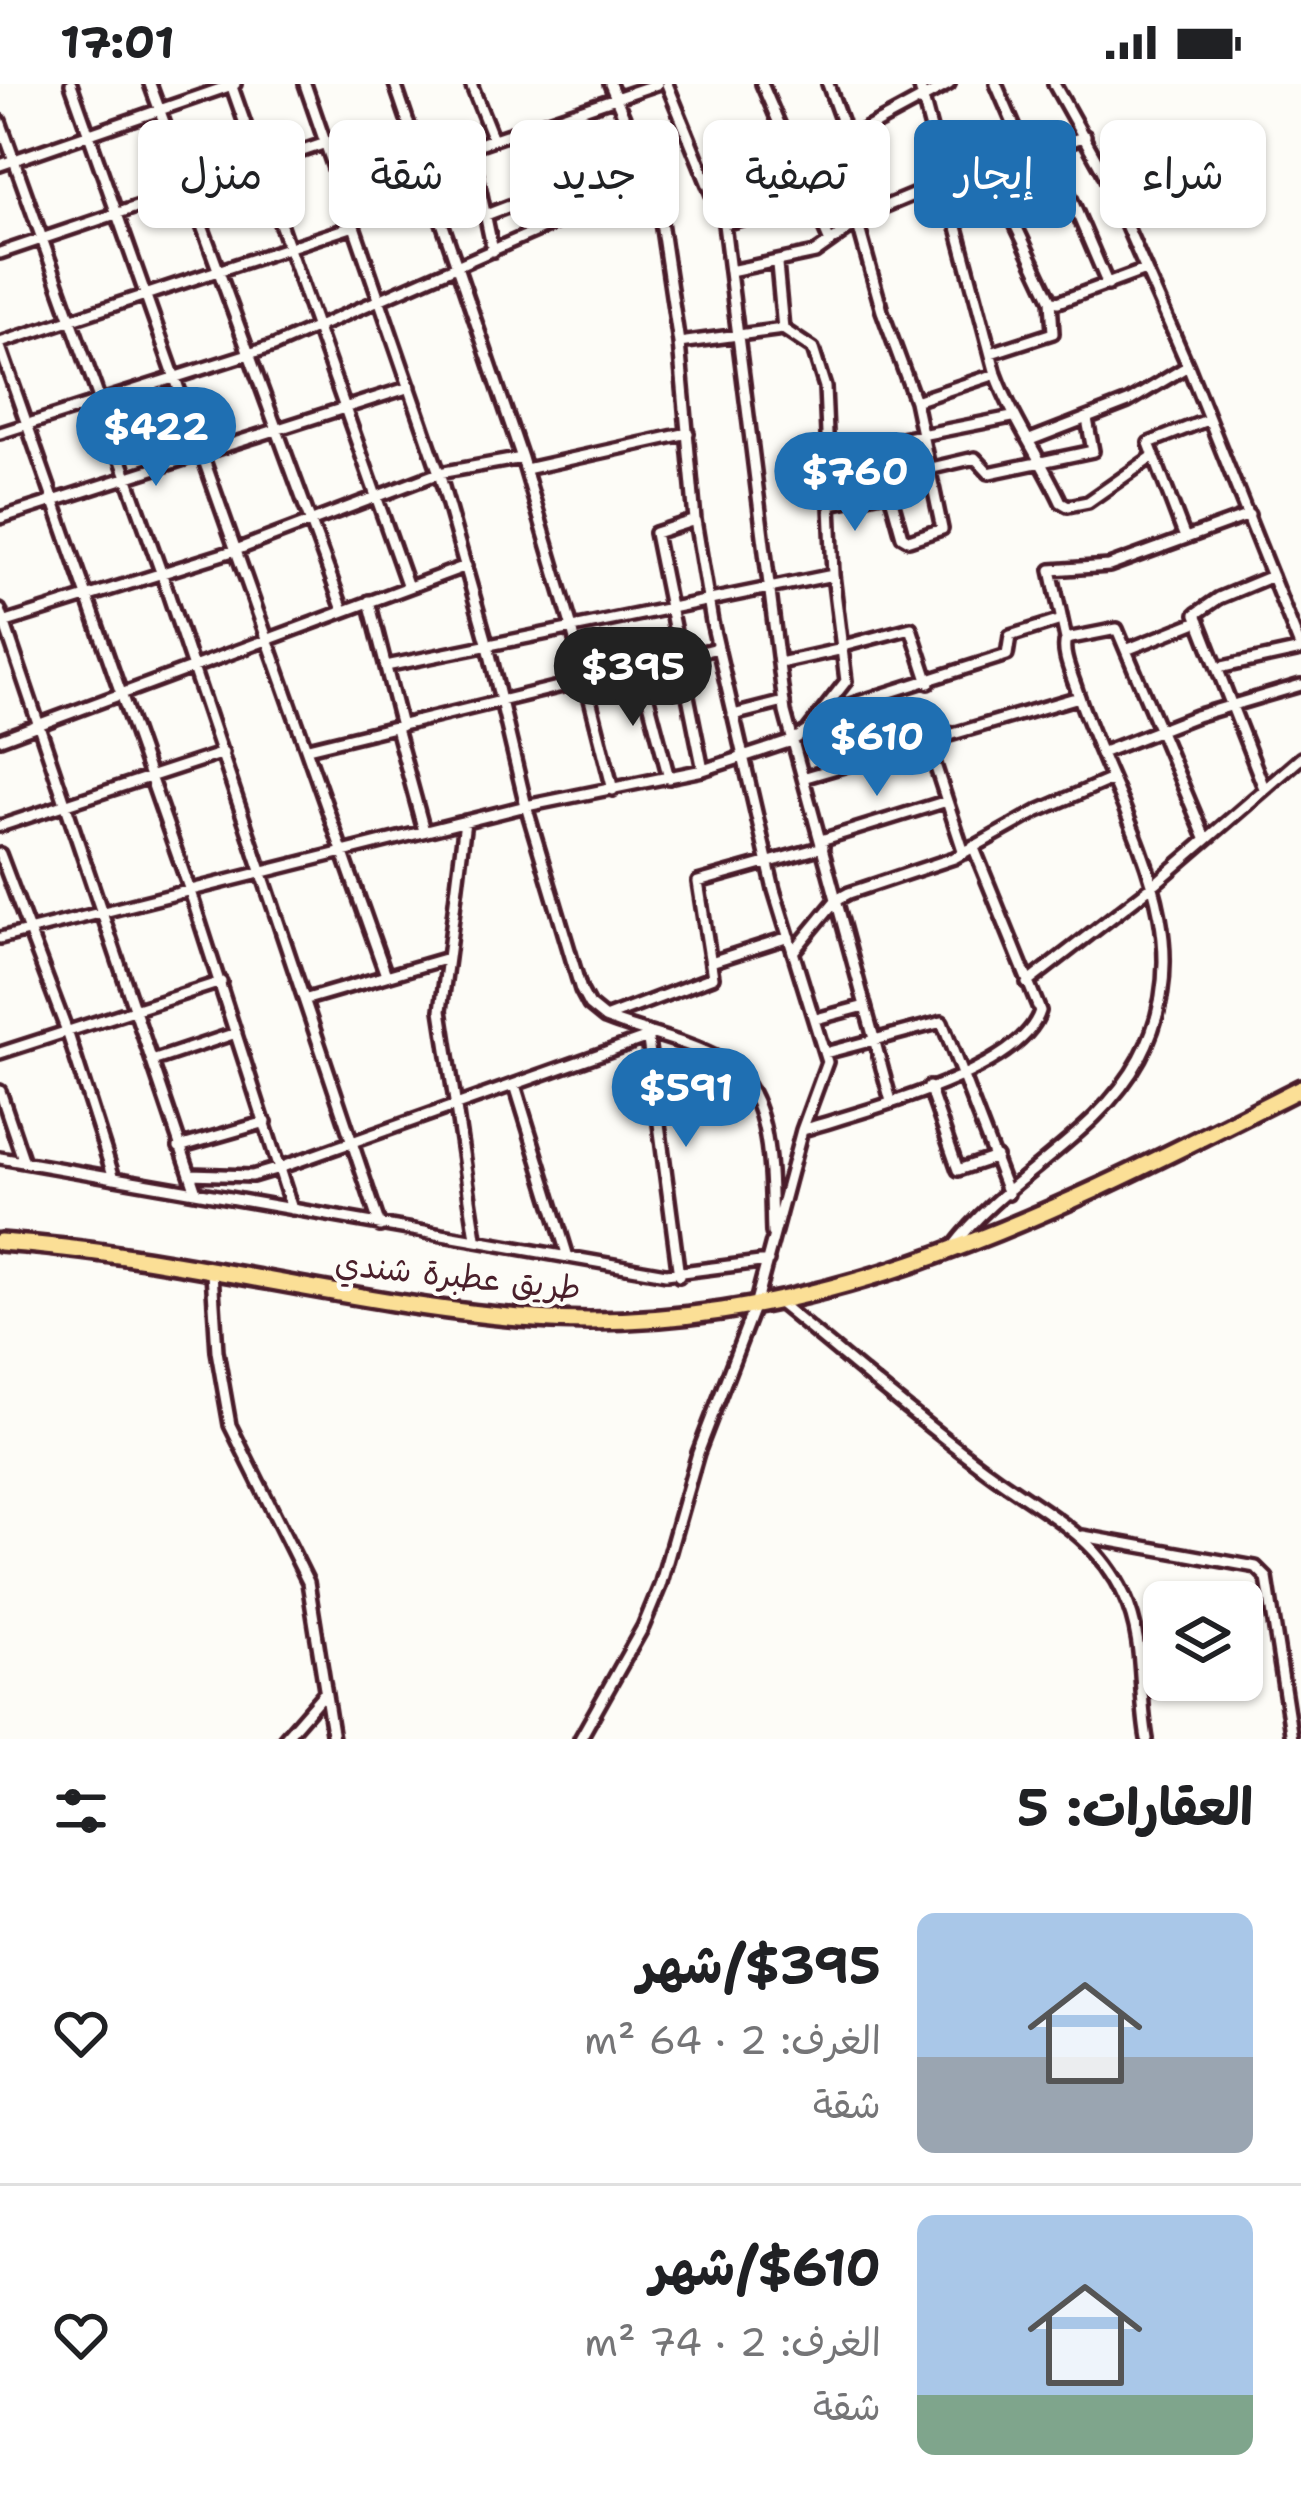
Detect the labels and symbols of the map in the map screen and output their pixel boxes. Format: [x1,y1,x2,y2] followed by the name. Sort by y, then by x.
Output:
[85,387,227,489] pin: $422
[784,432,926,534] pin: $760
[562,627,704,729] pin: $395
[806,697,948,799] pin: $610
[615,1048,757,1150] pin: $591
[333,1240,583,1312] street label: طريق عطبرة شندي

